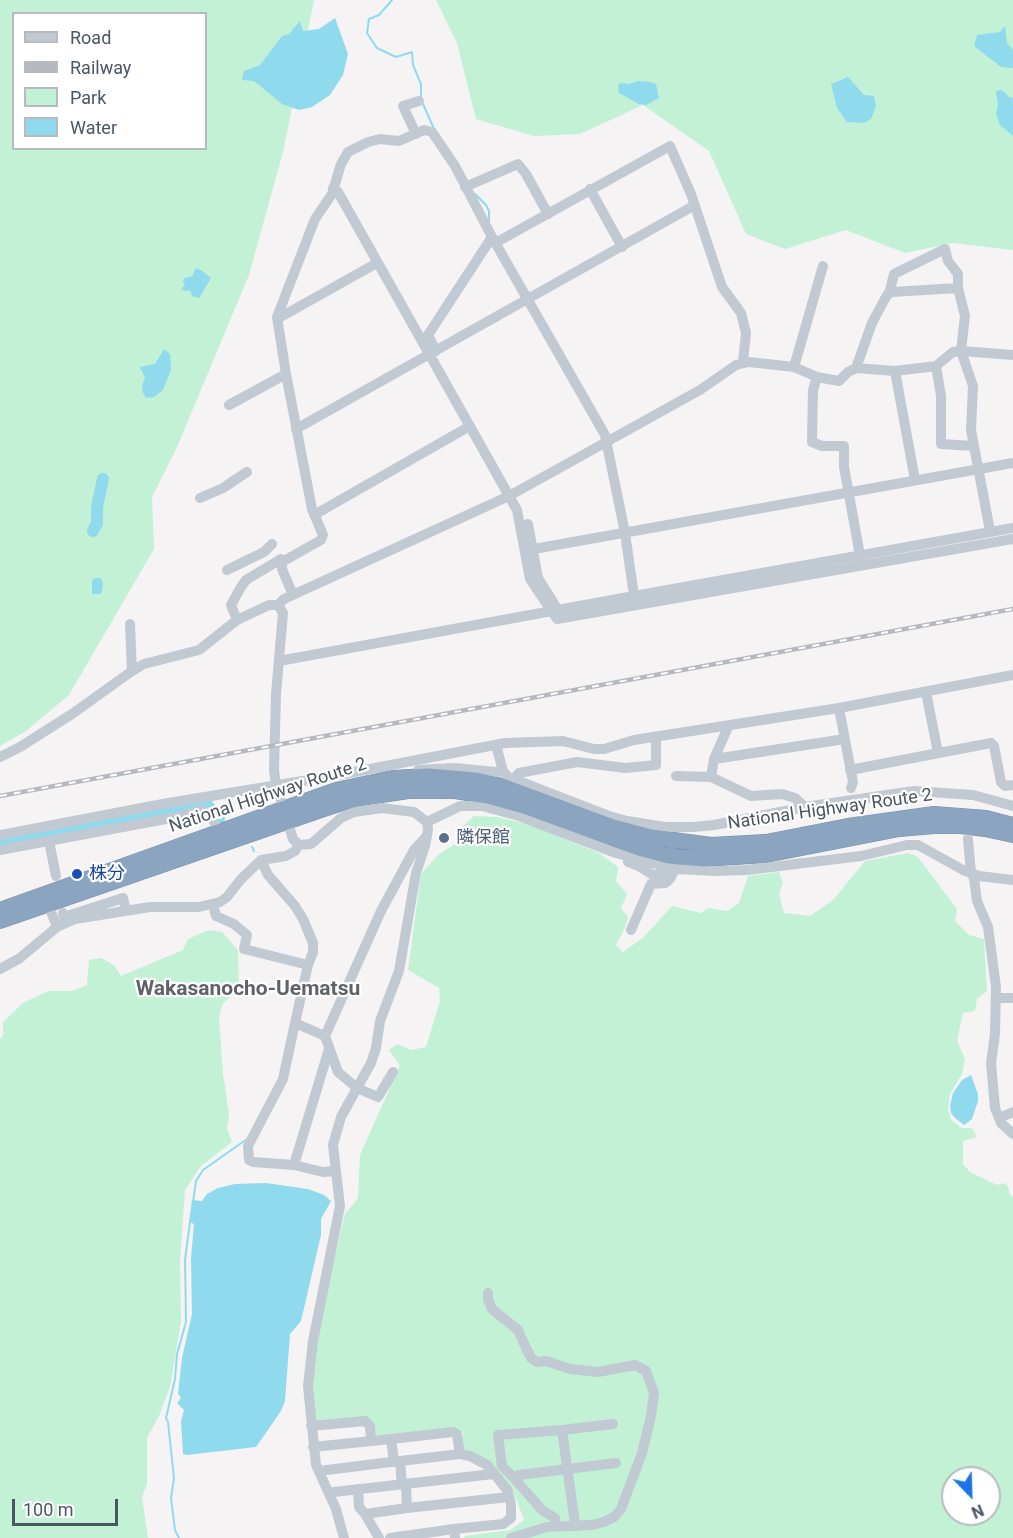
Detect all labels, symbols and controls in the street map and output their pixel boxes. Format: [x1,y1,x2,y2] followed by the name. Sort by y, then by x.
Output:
[12,12,207,150] legend
[70,27,111,48] text: Road
[70,57,131,78] text: Railway
[70,87,106,108] text: Park
[70,117,117,138] text: Water
[166,754,370,838] street label: National Highway Route 2
[726,785,934,835] street label: National Highway Route 2
[456,827,510,849] place label: 隣保館
[437,831,451,845] marker: 隣保館
[89,863,125,885] place label: 株分
[70,867,84,881] marker: 株分
[136,977,360,1003] district label: Wakasanocho-Uematsu
[941,1466,1001,1526] north arrow
[15,1487,122,1525] scale bar
[23,1499,74,1520] text: 100 m
[969,1500,986,1522] text: N

